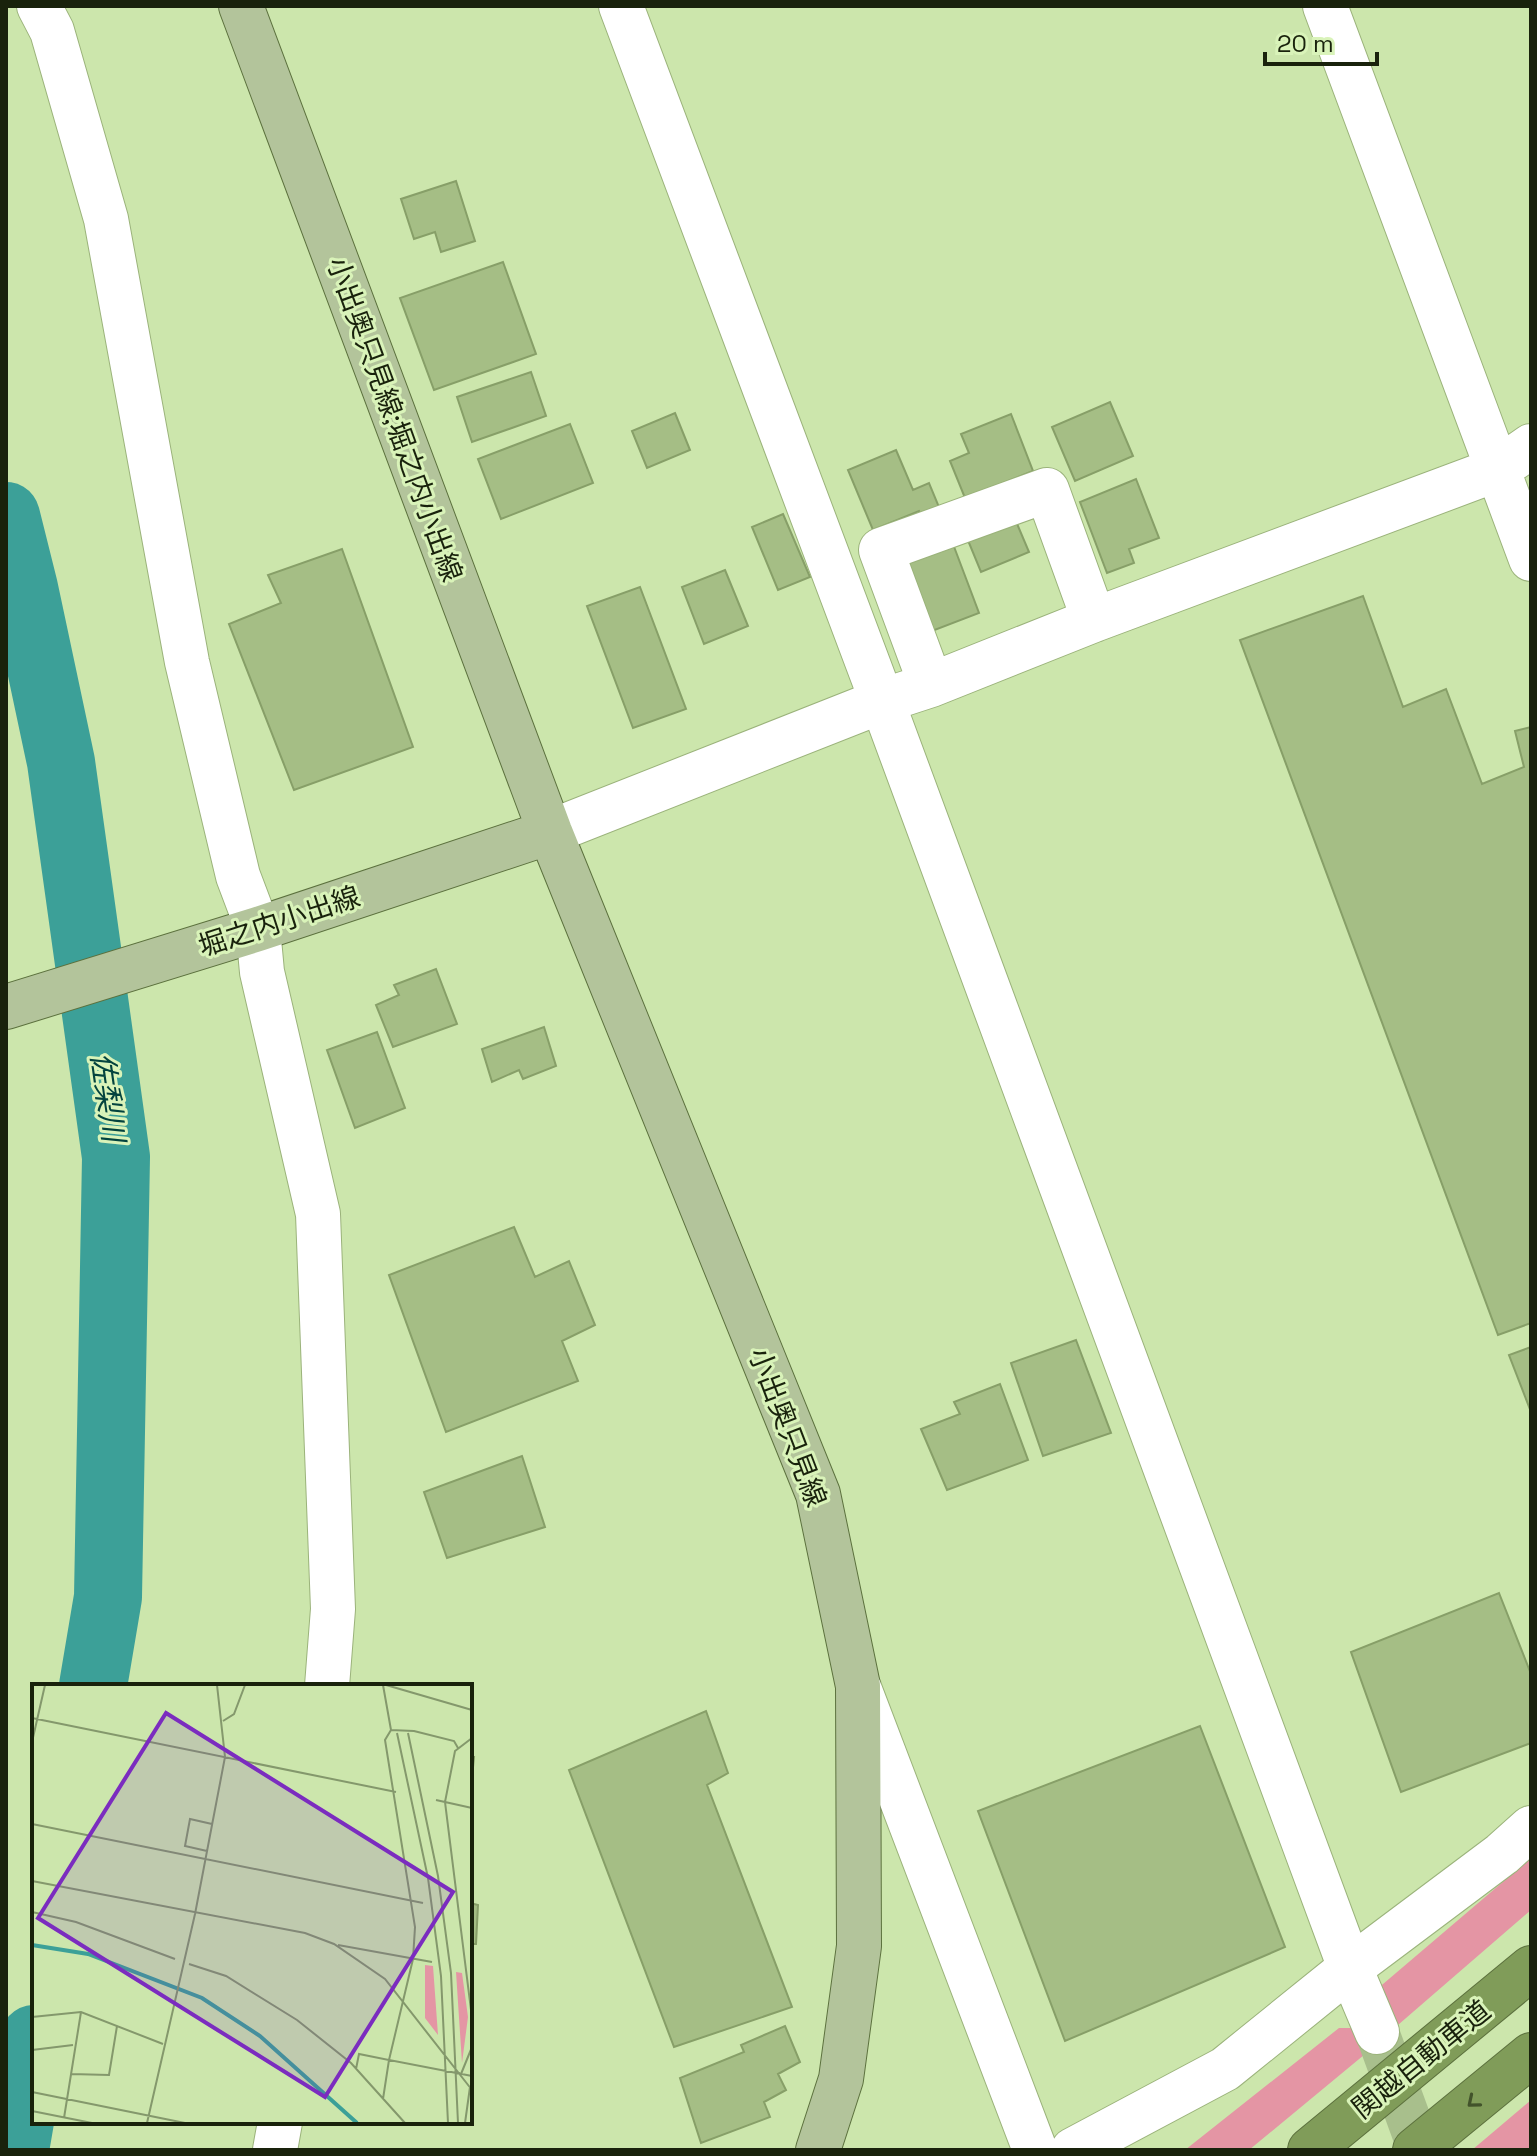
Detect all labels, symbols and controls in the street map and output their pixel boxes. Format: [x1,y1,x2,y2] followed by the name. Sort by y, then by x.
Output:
[1265,16,1377,66] scale bar
[1277,28,1334,59] text: 20 m
[319,252,471,586] street label: 小出奥只見線;堀之内小出線
[194,878,364,964] street label: 堀之内小出線
[82,1050,134,1147] water label: 佐梨川
[741,1342,835,1512] street label: 小出奥只見線
[32,1684,472,2124] inset map
[1344,1992,1498,2126] street label: 関越自動車道
[1468,2092,1482,2107] one-way arrow

